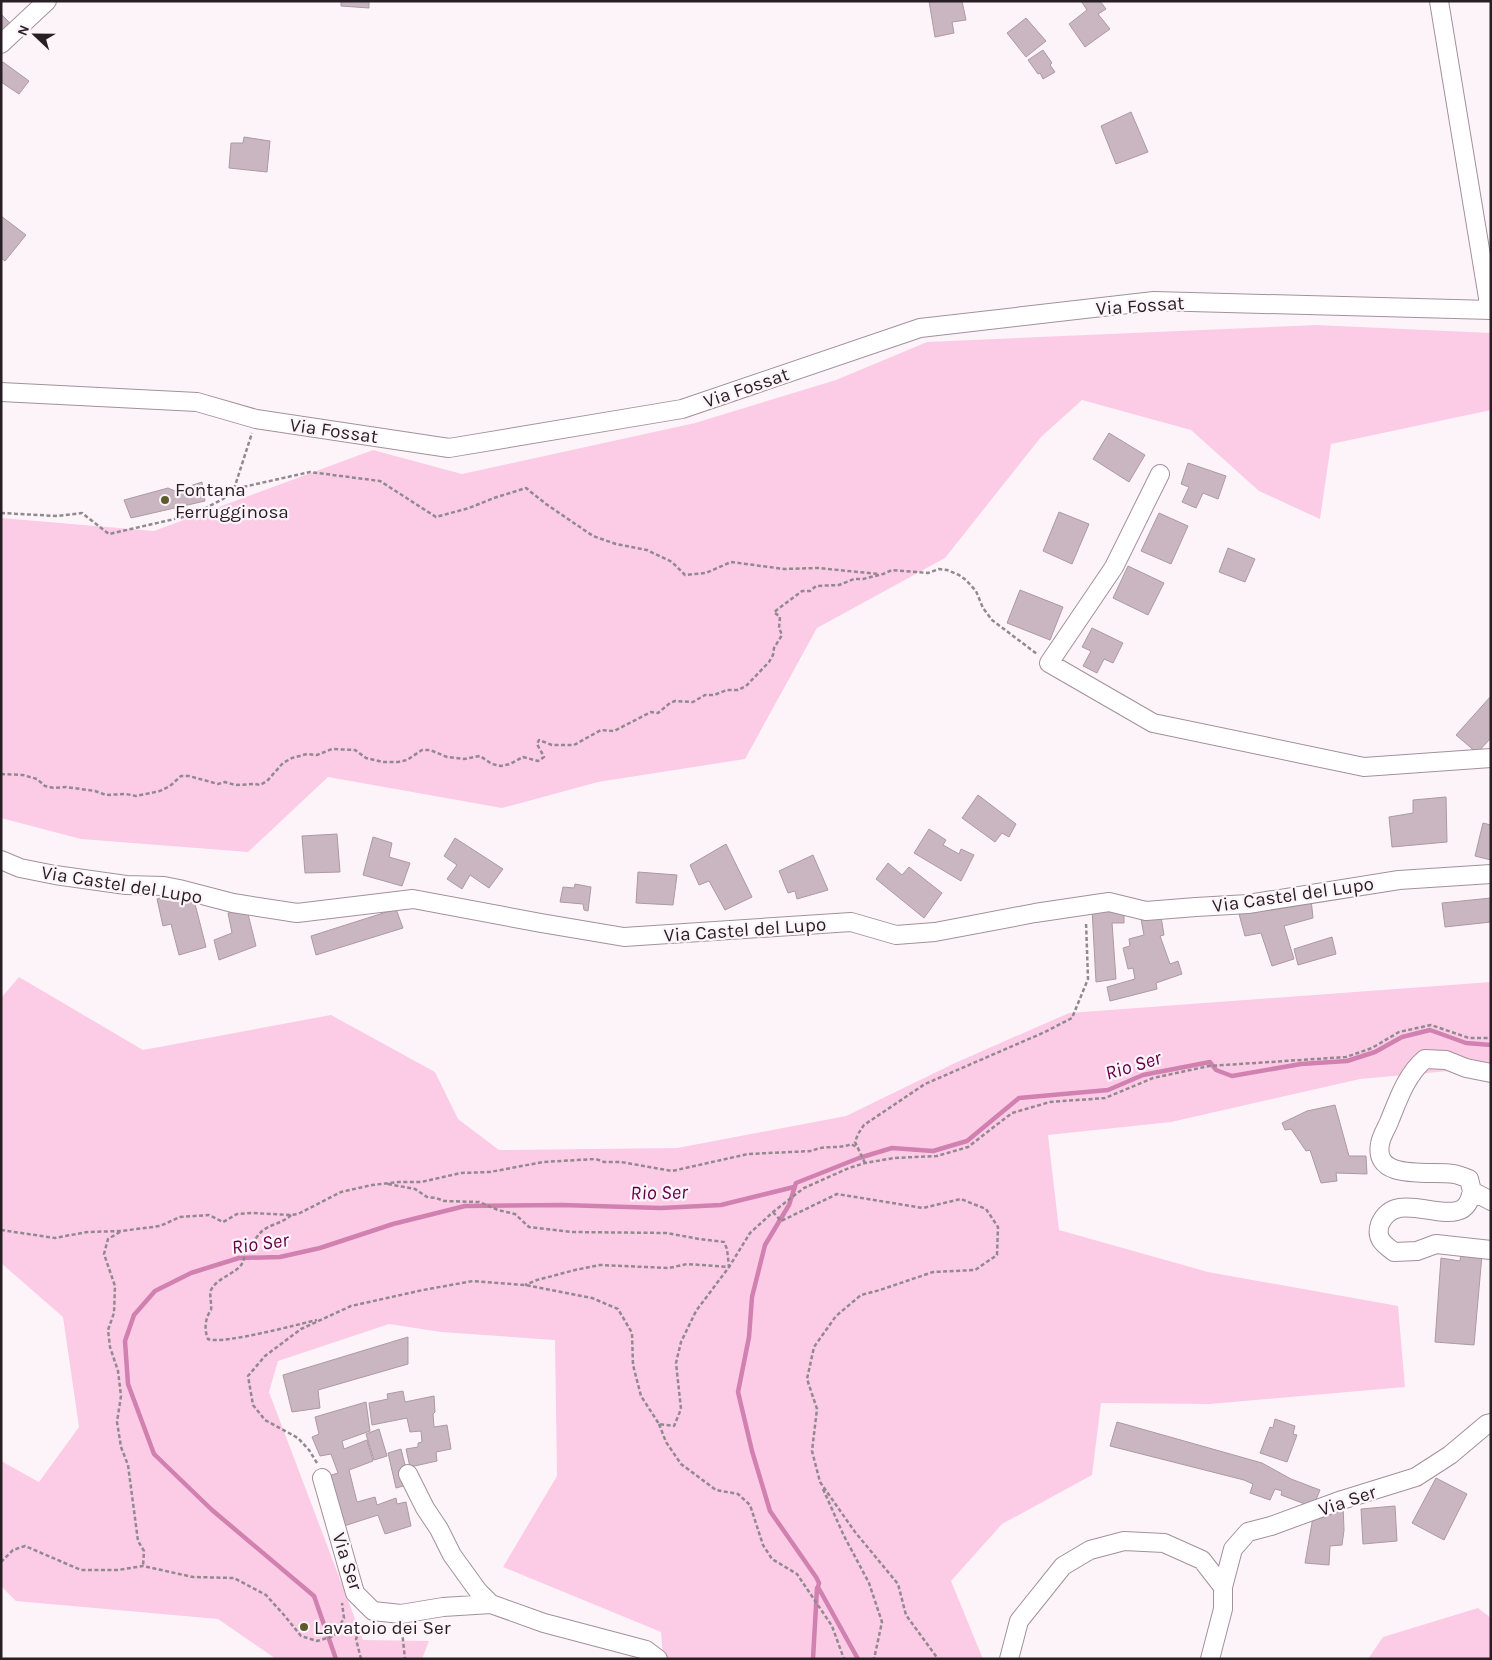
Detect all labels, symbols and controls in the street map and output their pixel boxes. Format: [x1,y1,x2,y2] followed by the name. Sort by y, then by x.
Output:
[10,10,60,60] north arrow
[14,22,33,38] text: N
[1095,292,1185,320] street label: Via Fossat
[701,363,792,413] street label: Via Fossat
[288,414,379,448] street label: Via Fossat
[175,479,289,523] place label: Fontana Ferrugginosa
[159,494,171,506] marker: Fontana Ferrugginosa
[40,861,204,909] street label: Via Castel del Lupo
[1211,873,1375,917] street label: Via Castel del Lupo
[663,913,827,947] street label: Via Castel del Lupo
[1102,1046,1165,1085] water label: Rio Ser
[630,1180,689,1205] water label: Rio Ser
[230,1228,291,1259] water label: Rio Ser
[1316,1481,1379,1521] street label: Via Ser
[327,1530,367,1593] street label: Via Ser
[314,1617,451,1639] place label: Lavatoio dei Ser
[298,1621,310,1633] marker: Lavatoio dei Ser

